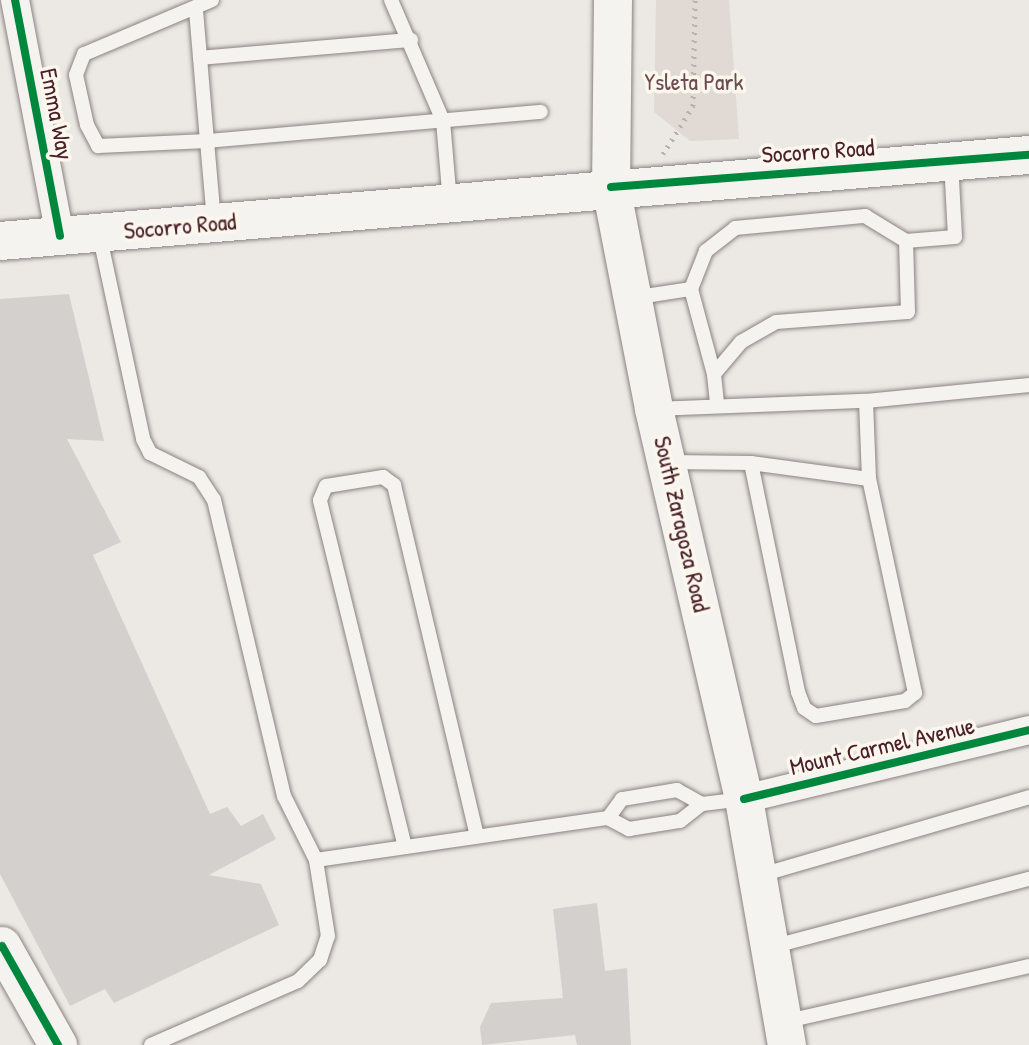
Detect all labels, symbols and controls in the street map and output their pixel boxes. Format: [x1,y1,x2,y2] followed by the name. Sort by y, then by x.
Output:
[34,66,80,162] street label: Emma Way
[644,68,744,96] park label: Ysleta Park
[761,133,875,169] street label: Socorro Road
[123,207,237,245] street label: Socorro Road
[648,433,716,615] street label: South Zaragoza Road
[787,711,977,781] street label: Mount Carmel Avenue

